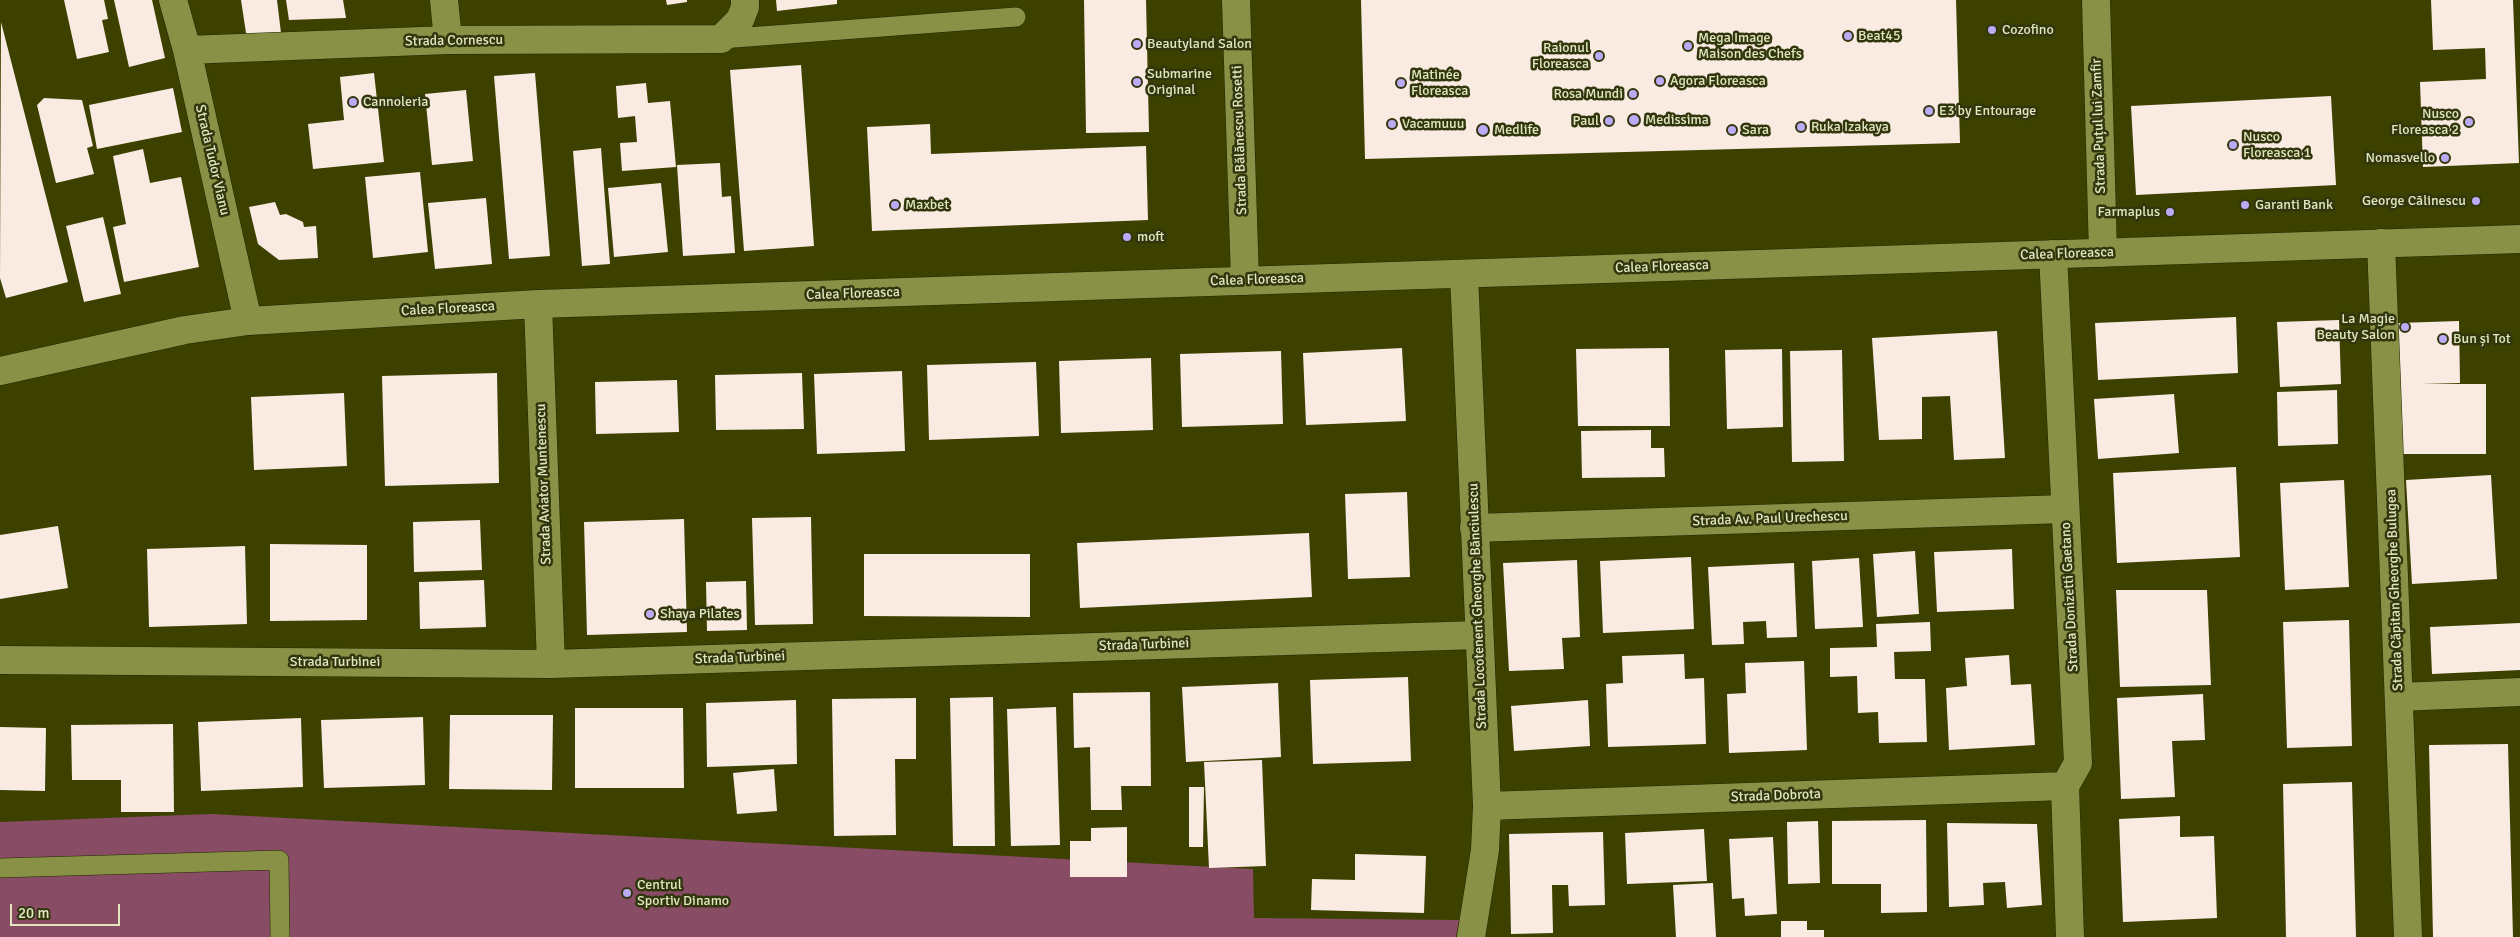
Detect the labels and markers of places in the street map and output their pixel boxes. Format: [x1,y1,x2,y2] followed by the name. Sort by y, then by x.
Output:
[2002,22,2054,38] place label: Cozofino
[1986,24,1998,36] marker: Cozofino
[1858,28,1900,44] place label: Beat45
[1698,30,1802,62] place label: Mega Image Maison des Chefs
[1842,30,1854,42] marker: Beat45
[1147,36,1252,52] place label: Beautyland Salon
[1131,38,1143,50] marker: Beautyland Salon
[1532,40,1589,72] place label: Raionul Floreasca
[1682,40,1694,52] marker: Mega Image Maison des Chefs
[1593,50,1605,62] marker: Raionul Floreasca
[1147,66,1212,98] place label: Submarine Original
[1411,67,1468,100] place label: Matinée Floreasca
[1670,73,1766,89] place label: Agora Floreasca
[1654,75,1666,87] marker: Agora Floreasca
[1131,76,1143,88] marker: Submarine Original
[1395,77,1407,89] marker: Matinée Floreasca
[1553,86,1623,102] place label: Rosa Mundi
[1627,88,1639,100] marker: Rosa Mundi
[363,94,428,110] place label: Cannoleria
[347,96,359,108] marker: Cannoleria
[1939,103,2036,119] place label: E3 by Entourage
[1923,105,1935,117] marker: E3 by Entourage
[2391,106,2459,138] place label: Nusco Floreasca 2
[1645,112,1709,128] place label: Medissima
[1572,113,1599,129] place label: Paul
[1627,113,1641,127] marker: Medissima
[1603,115,1615,127] marker: Paul
[1402,116,1464,132] place label: Vacamuuu
[2463,116,2475,128] marker: Nusco Floreasca 2
[1386,118,1398,130] marker: Vacamuuu
[1811,119,1889,135] place label: Ruka Izakaya
[1795,121,1807,133] marker: Ruka Izakaya
[1494,122,1539,138] place label: Medlife
[1742,122,1769,138] place label: Sara
[1476,123,1490,137] marker: Medlife
[1726,124,1738,136] marker: Sara
[2243,129,2311,162] place label: Nusco Floreasca 1
[2227,139,2239,151] marker: Nusco Floreasca 1
[2365,150,2435,166] place label: Nomasvello
[2439,152,2451,164] marker: Nomasvello
[2362,193,2466,209] place label: George Călinescu
[2470,195,2482,207] marker: George Călinescu
[905,197,949,213] place label: Maxbet
[2255,197,2333,213] place label: Garanti Bank
[889,199,901,211] marker: Maxbet
[2239,199,2251,211] marker: Garanti Bank
[2098,204,2160,220] place label: Farmaplus
[2164,206,2176,218] marker: Farmaplus
[1137,229,1164,245] place label: moft
[1121,231,1133,243] marker: moft
[2316,311,2395,344] place label: La Magie Beauty Salon
[2399,321,2411,333] marker: La Magie Beauty Salon
[2453,331,2511,347] place label: Bun și Tot
[2437,333,2449,345] marker: Bun și Tot
[660,606,740,622] place label: Shaya Pilates
[644,608,656,620] marker: Shaya Pilates
[637,877,729,910] place label: Centrul Sportiv Dinamo
[621,887,633,899] marker: Centrul Sportiv Dinamo

